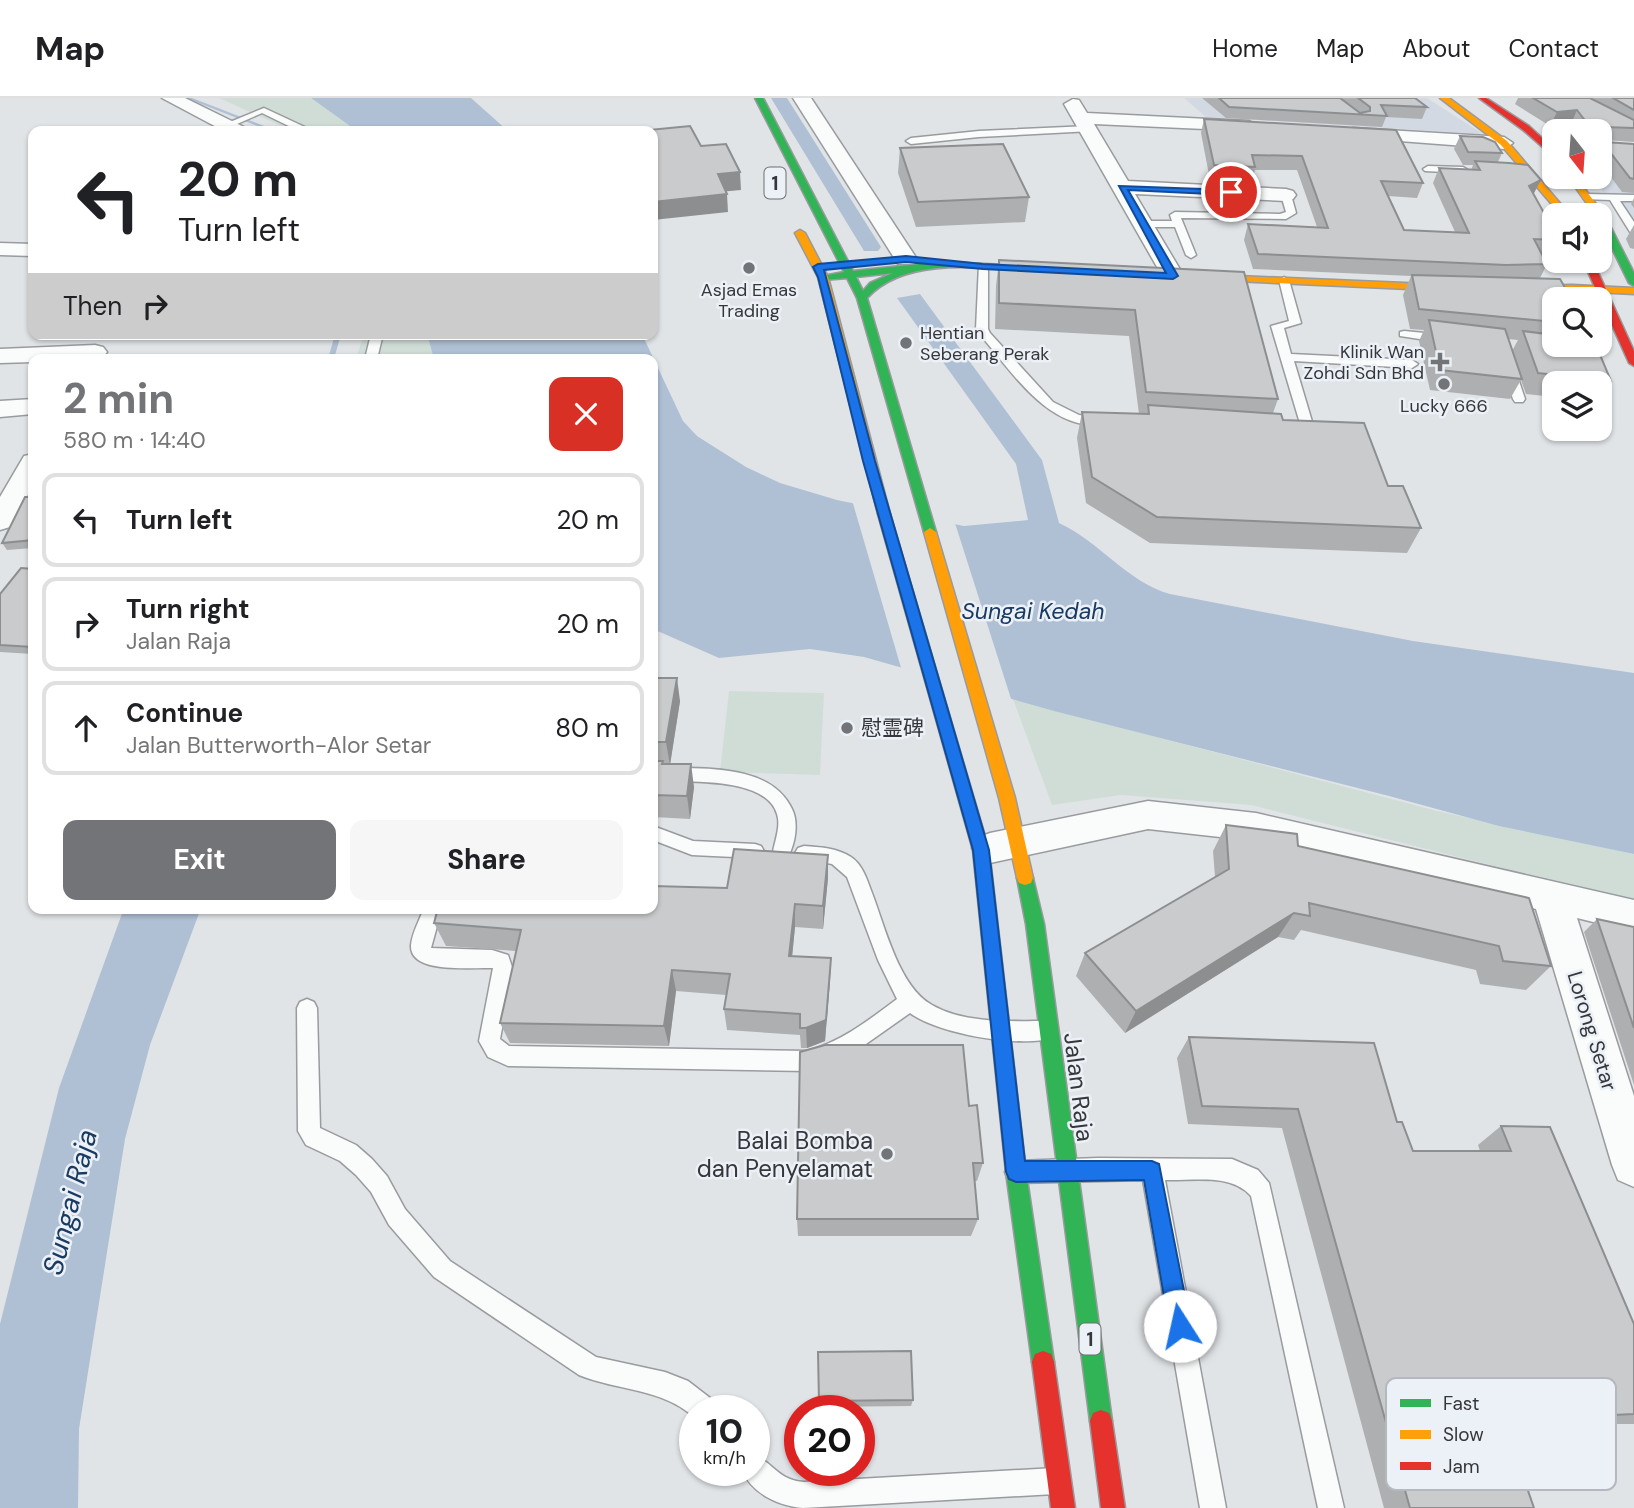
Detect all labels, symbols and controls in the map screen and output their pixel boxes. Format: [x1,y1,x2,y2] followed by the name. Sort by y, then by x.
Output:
[35,27,105,70] text: Map
[1212,33,1278,64] text: Home
[1316,33,1364,64] text: Map
[1402,33,1471,64] text: About
[1509,33,1599,64] text: Contact
[1542,119,1612,189] north arrow
[1542,119,1612,441] map controls
[178,147,298,211] text: 20 m
[63,154,154,245] icon: left
[1201,162,1261,222] pin
[764,167,786,198] road number: 1
[1212,173,1250,211] icon: arrive
[1542,203,1612,273] button: sound
[178,209,300,251] text: Turn left
[741,260,757,276] marker: Asjad Emas Trading
[701,278,797,323] place label: Asjad Emas Trading
[136,287,174,325] icon: right
[1542,287,1612,357] button: search
[63,289,122,323] text: Then
[920,321,1049,366] place label: Hentian Seberang Perak
[898,335,914,351] marker: Hentian Seberang Perak
[1304,340,1424,385] place label: Klinik Wan Zohdi Sdn Bhd
[1430,352,1450,372] marker: Klinik Wan Zohdi Sdn Bhd
[63,371,174,426] text: 2 min
[1542,371,1612,441] button: layers
[1436,376,1452,392] marker: Lucky 666
[549,377,623,451] button: close
[1400,394,1488,418] place label: Lucky 666
[63,425,206,455] text: 580 m · 14:40
[67,501,105,539] icon: left
[126,503,233,537] text: Turn left
[556,503,619,537] text: 20 m
[126,592,250,626] text: Turn right
[961,596,1105,626] water label: Sungai Kedah
[67,605,105,643] icon: right
[556,607,619,641] text: 20 m
[126,626,231,656] text: Jalan Raja
[126,696,243,730] text: Continue
[67,709,105,747] icon: ahead
[555,711,619,745] text: 80 m
[861,714,924,742] place label: 慰霊碑
[839,720,855,736] marker: 慰霊碑
[126,730,431,760] text: Jalan Butterworth-Alor Setar
[63,820,336,900] button: Exit
[350,820,623,900] button: Share
[1561,968,1624,1094] street label: Lorong Setar
[1057,1031,1101,1143] street label: Jalan Raja
[34,1125,106,1279] water label: Sungai Raja
[697,1125,873,1184] place label: Balai Bomba dan Penyelamat
[879,1146,895,1162] marker: Balai Bomba dan Penyelamat
[1143,1289,1217,1363] position arrow
[1080,1324,1100,1354] road number: 1
[1386,1378,1616,1490] legend
[1443,1391,1479,1416] text: Fast
[784,1395,875,1486] speed limit sign: 20
[706,1408,743,1454] text: 10
[1443,1422,1484,1447] text: Slow
[703,1446,746,1470] text: km/h
[1443,1454,1480,1479] text: Jam

